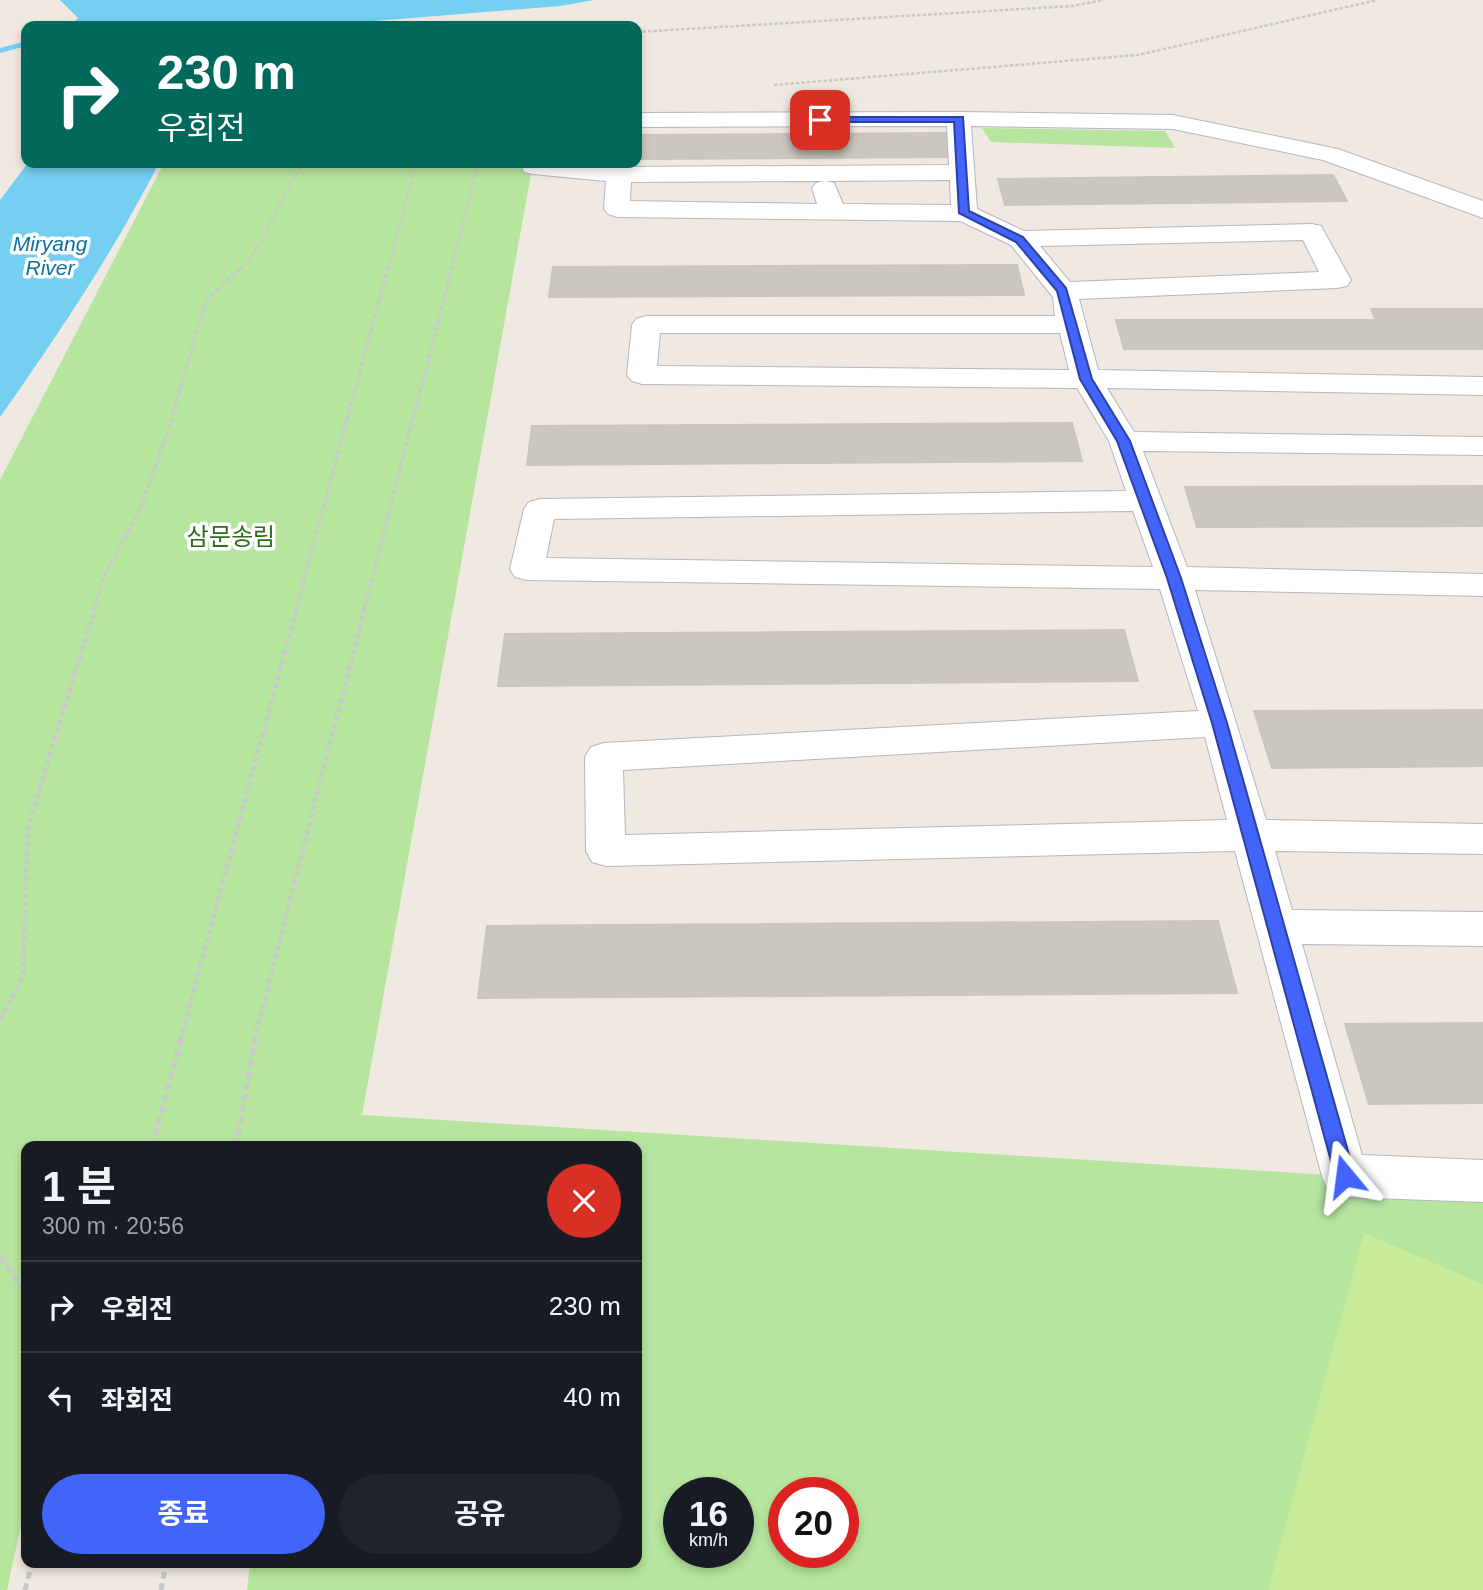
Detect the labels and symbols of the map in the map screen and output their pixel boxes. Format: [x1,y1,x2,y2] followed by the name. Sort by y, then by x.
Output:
[790,90,850,150] pin
[13,232,88,279] water label: Miryang River
[187,523,275,550] park label: 삼문송림
[1308,1139,1382,1213] position arrow
[768,1477,859,1568] speed limit sign: 20

